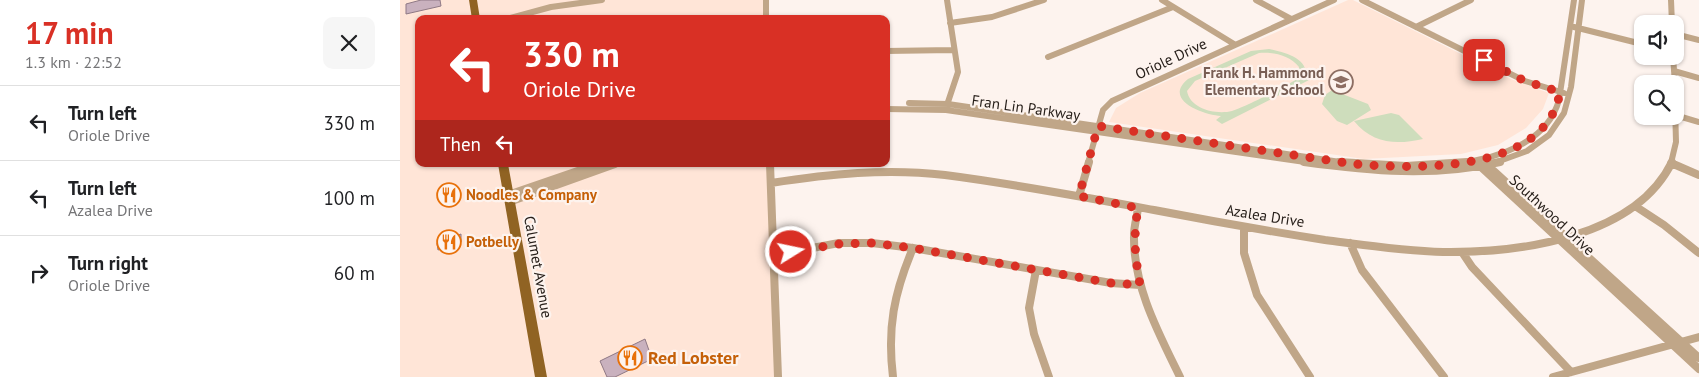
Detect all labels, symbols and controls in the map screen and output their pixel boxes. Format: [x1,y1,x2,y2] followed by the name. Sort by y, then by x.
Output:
[25,13,114,52] text: 17 min
[1634,15,1684,125] map controls
[1634,15,1684,65] button: sound
[323,17,375,69] button: close
[523,31,620,77] text: 330 m
[1132,34,1210,83] street label: Oriole Drive
[440,35,505,100] icon: left
[1463,39,1505,81] pin
[1470,46,1498,74] icon: arrive
[25,52,122,72] text: 1.3 km · 22:52
[1203,63,1325,99] place label: Frank H. Hammond Elementary School
[1328,69,1354,95] school or university icon: Frank H. Hammond Elementary School
[523,75,636,103] text: Oriole Drive
[1634,75,1684,125] button: search
[971,90,1082,125] street label: Fran Lin Parkway
[68,101,137,125] text: Turn left
[25,109,53,137] icon: left
[323,111,375,135] text: 330 m
[68,125,150,145] text: Oriole Drive
[491,130,519,158] icon: left
[440,132,481,156] text: Then
[1506,170,1599,259] street label: Southwood Drive
[68,176,137,200] text: Turn left
[436,182,462,208] restaurant icon: Noodles & Company
[25,184,53,212] icon: left
[466,185,598,204] place label: Noodles & Company
[323,186,375,210] text: 100 m
[68,200,153,220] text: Azalea Drive
[1224,200,1306,231] street label: Azalea Drive
[520,214,557,320] street label: Calumet Avenue
[764,225,816,277] position arrow
[436,229,462,255] restaurant icon: Potbelly
[466,232,520,251] place label: Potbelly
[68,251,148,275] text: Turn right
[25,259,53,287] icon: right
[334,261,375,285] text: 60 m
[68,275,150,295] text: Oriole Drive
[617,345,643,371] restaurant icon: Red Lobster
[648,346,739,369] place label: Red Lobster

